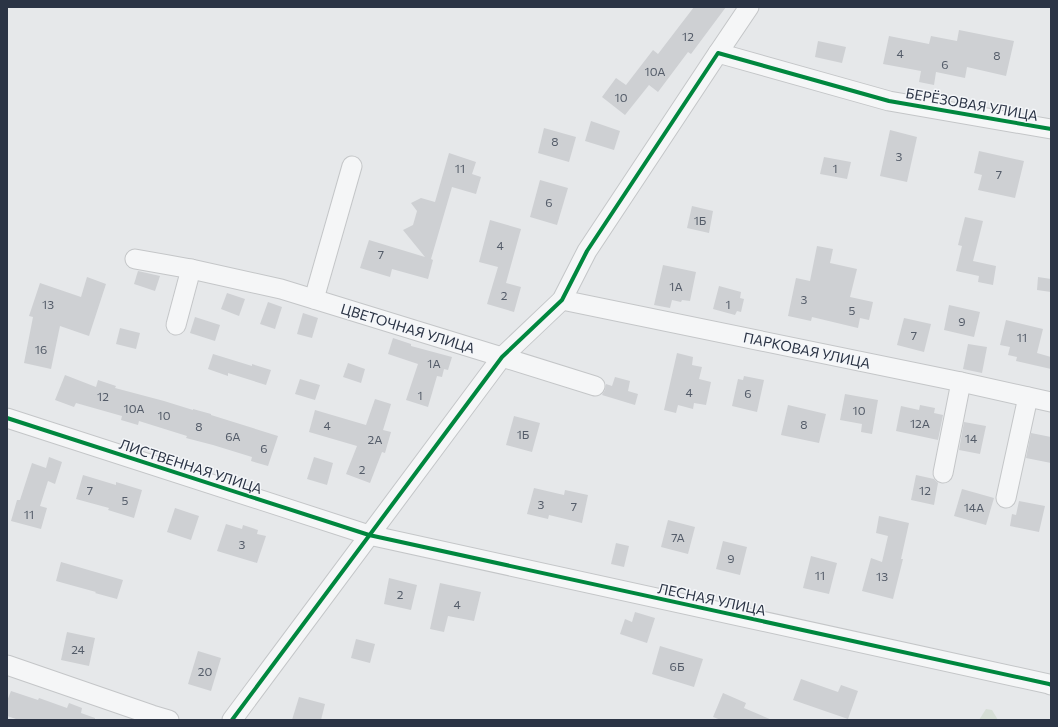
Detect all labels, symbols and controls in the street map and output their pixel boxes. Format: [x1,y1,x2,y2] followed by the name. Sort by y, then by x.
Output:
[682,29,694,43] house number: 12
[896,46,904,60] house number: 4
[993,48,1001,62] house number: 8
[941,57,949,71] house number: 6
[645,64,665,78] house number: 10А
[905,84,1040,124] street label: БЕРЁЗОВАЯ УЛИЦА
[615,90,628,104] house number: 10
[551,134,559,148] house number: 8
[896,149,903,163] house number: 3
[455,161,465,175] house number: 11
[832,161,838,175] house number: 1
[996,167,1002,181] house number: 7
[545,195,553,209] house number: 6
[694,213,707,227] house number: 1Б
[496,238,504,252] house number: 4
[378,247,384,261] house number: 7
[669,279,683,293] house number: 1А
[501,288,508,302] house number: 2
[801,292,808,306] house number: 3
[42,297,54,311] house number: 13
[725,297,731,311] house number: 1
[339,300,477,357] street label: ЦВЕТОЧНАЯ УЛИЦА
[849,303,856,317] house number: 5
[958,314,966,328] house number: 9
[742,328,872,372] street label: ПАРКОВАЯ УЛИЦА
[911,328,917,342] house number: 7
[1017,330,1027,344] house number: 11
[35,342,47,356] house number: 16
[427,356,441,370] house number: 1А
[685,385,693,399] house number: 4
[744,386,752,400] house number: 6
[417,388,423,402] house number: 1
[97,389,109,403] house number: 12
[124,401,144,415] house number: 10А
[853,403,866,417] house number: 10
[158,408,171,422] house number: 10
[910,416,930,430] house number: 12А
[800,417,808,431] house number: 8
[323,418,331,432] house number: 4
[195,419,203,433] house number: 8
[517,427,530,441] house number: 1Б
[225,429,241,443] house number: 6А
[965,431,977,445] house number: 14
[368,432,382,446] house number: 2А
[117,435,265,497] street label: ЛИСТВЕННАЯ УЛИЦА
[260,441,268,455] house number: 6
[359,462,366,476] house number: 2
[87,483,93,497] house number: 7
[919,483,931,497] house number: 12
[122,493,129,507] house number: 5
[538,497,545,511] house number: 3
[571,499,577,513] house number: 7
[964,500,984,514] house number: 14А
[24,507,34,521] house number: 11
[671,530,685,544] house number: 7А
[239,537,246,551] house number: 3
[727,551,735,565] house number: 9
[815,568,825,582] house number: 11
[876,569,888,583] house number: 13
[656,579,768,619] street label: ЛЕСНАЯ УЛИЦА
[397,587,404,601] house number: 2
[453,597,461,611] house number: 4
[71,642,85,656] house number: 24
[670,659,685,673] house number: 6Б
[198,664,212,678] house number: 20

